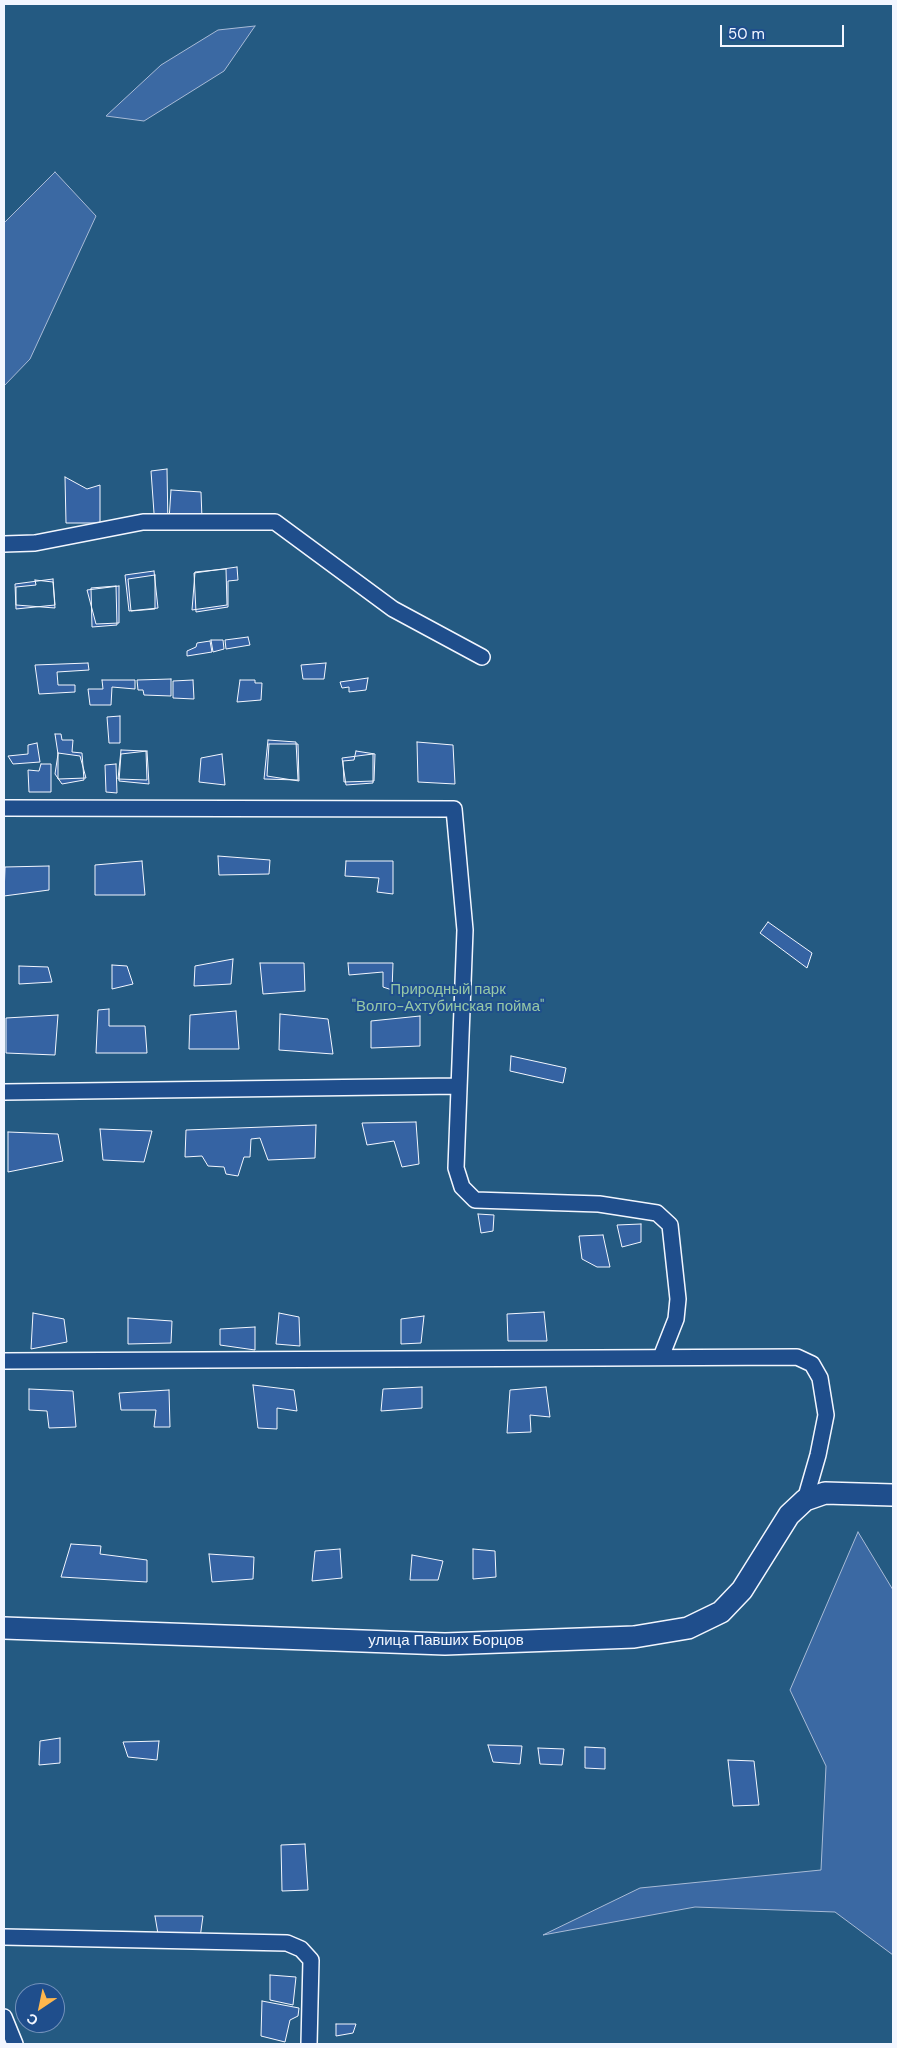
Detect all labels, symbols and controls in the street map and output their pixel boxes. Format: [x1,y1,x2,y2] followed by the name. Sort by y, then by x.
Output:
[722,15,846,47] scale bar
[728,24,765,44] text: 50 m
[352,981,544,1016] park label: Природный парк "Волго-Ахтубинская пойма"
[368,1632,524,1650] street label: улица Павших Борцов
[15,1983,65,2033] north arrow
[23,2009,41,2030] text: С

